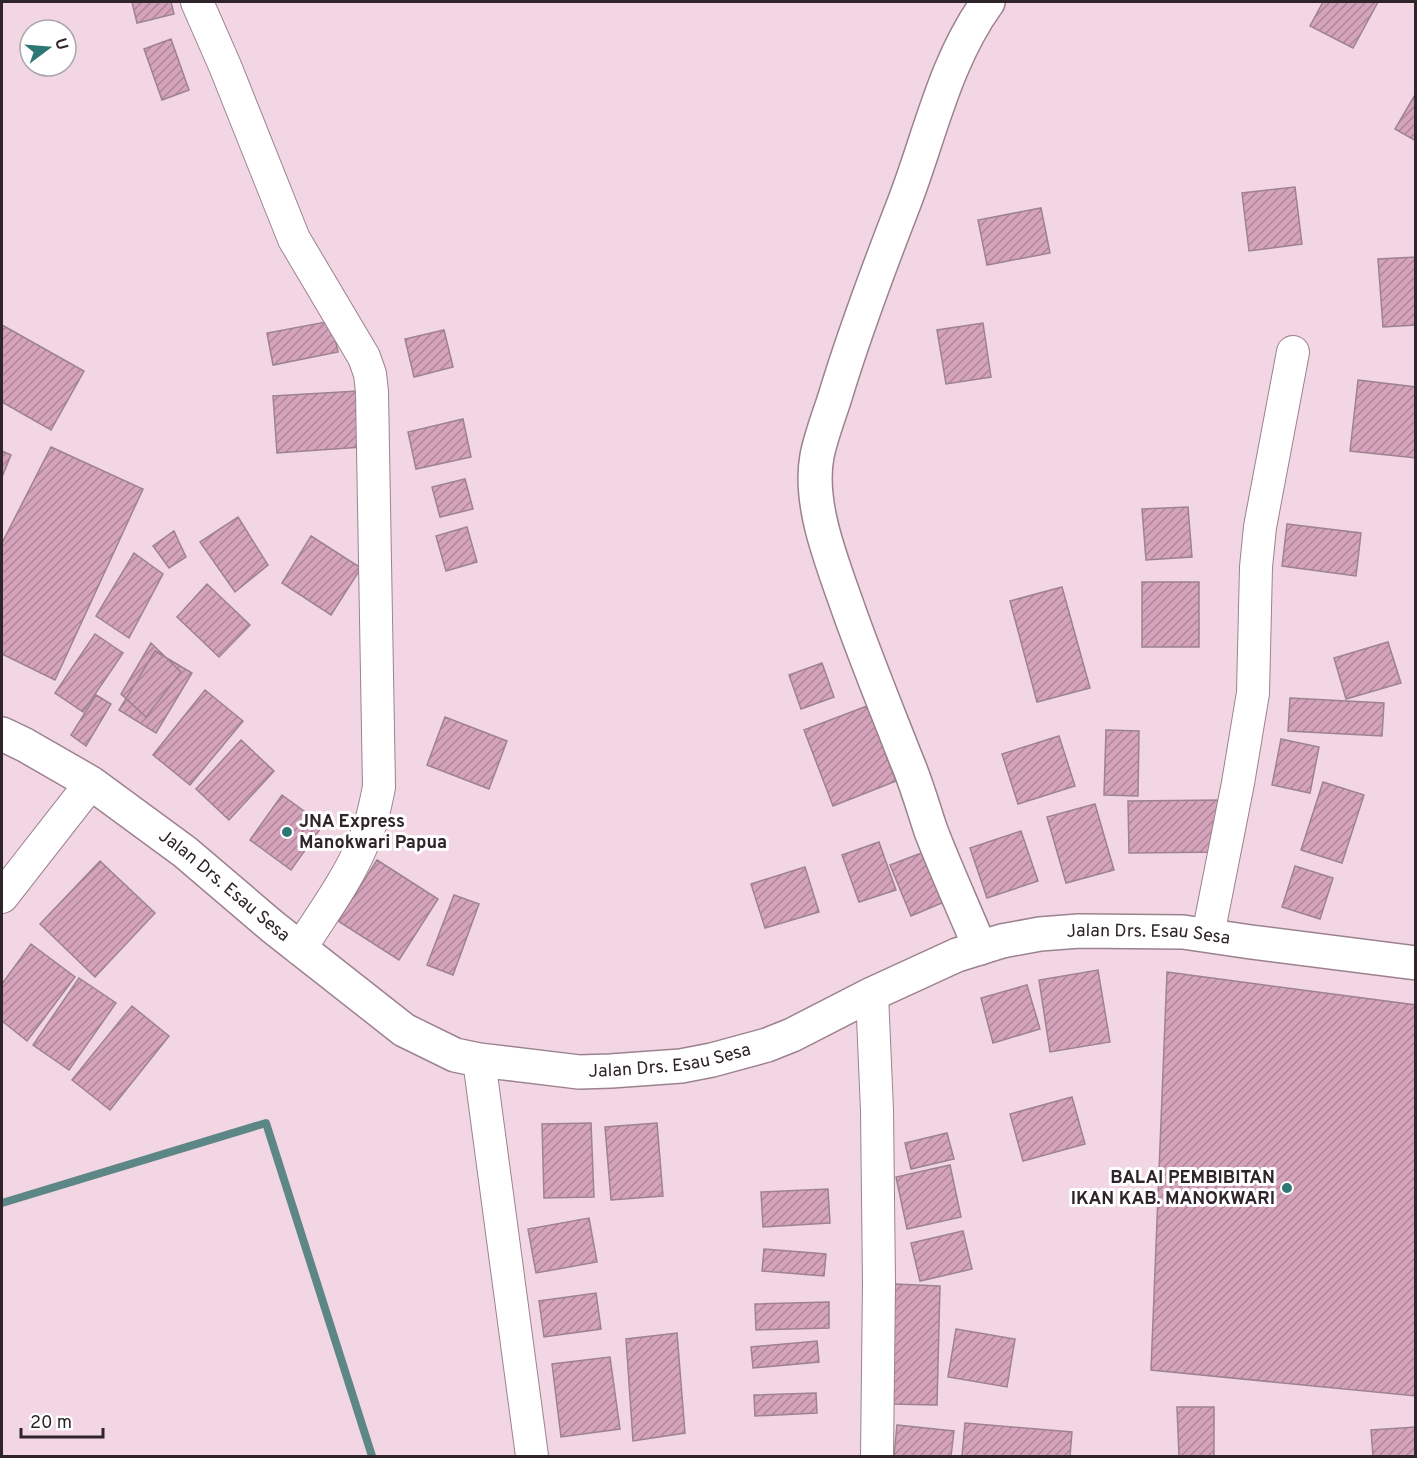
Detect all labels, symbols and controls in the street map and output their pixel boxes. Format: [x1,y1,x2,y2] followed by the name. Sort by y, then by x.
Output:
[18,18,78,78] north arrow
[49,36,72,53] text: U
[299,811,447,855] place label: JNA Express Manokwari Papua
[154,825,294,947] street label: Jalan Drs. Esau Sesa
[280,825,294,839] marker: JNA Express Manokwari Papua
[1065,919,1232,950] street label: Jalan Drs. Esau Sesa
[588,1038,753,1083] street label: Jalan Drs. Esau Sesa
[1071,1167,1275,1211] place label: BALAI PEMBIBITAN IKAN KAB. MANOKWARI
[1280,1181,1294,1195] marker: BALAI PEMBIBITAN IKAN KAB. MANOKWARI
[21,1401,104,1439] scale bar
[30,1412,72,1435] text: 20 m

